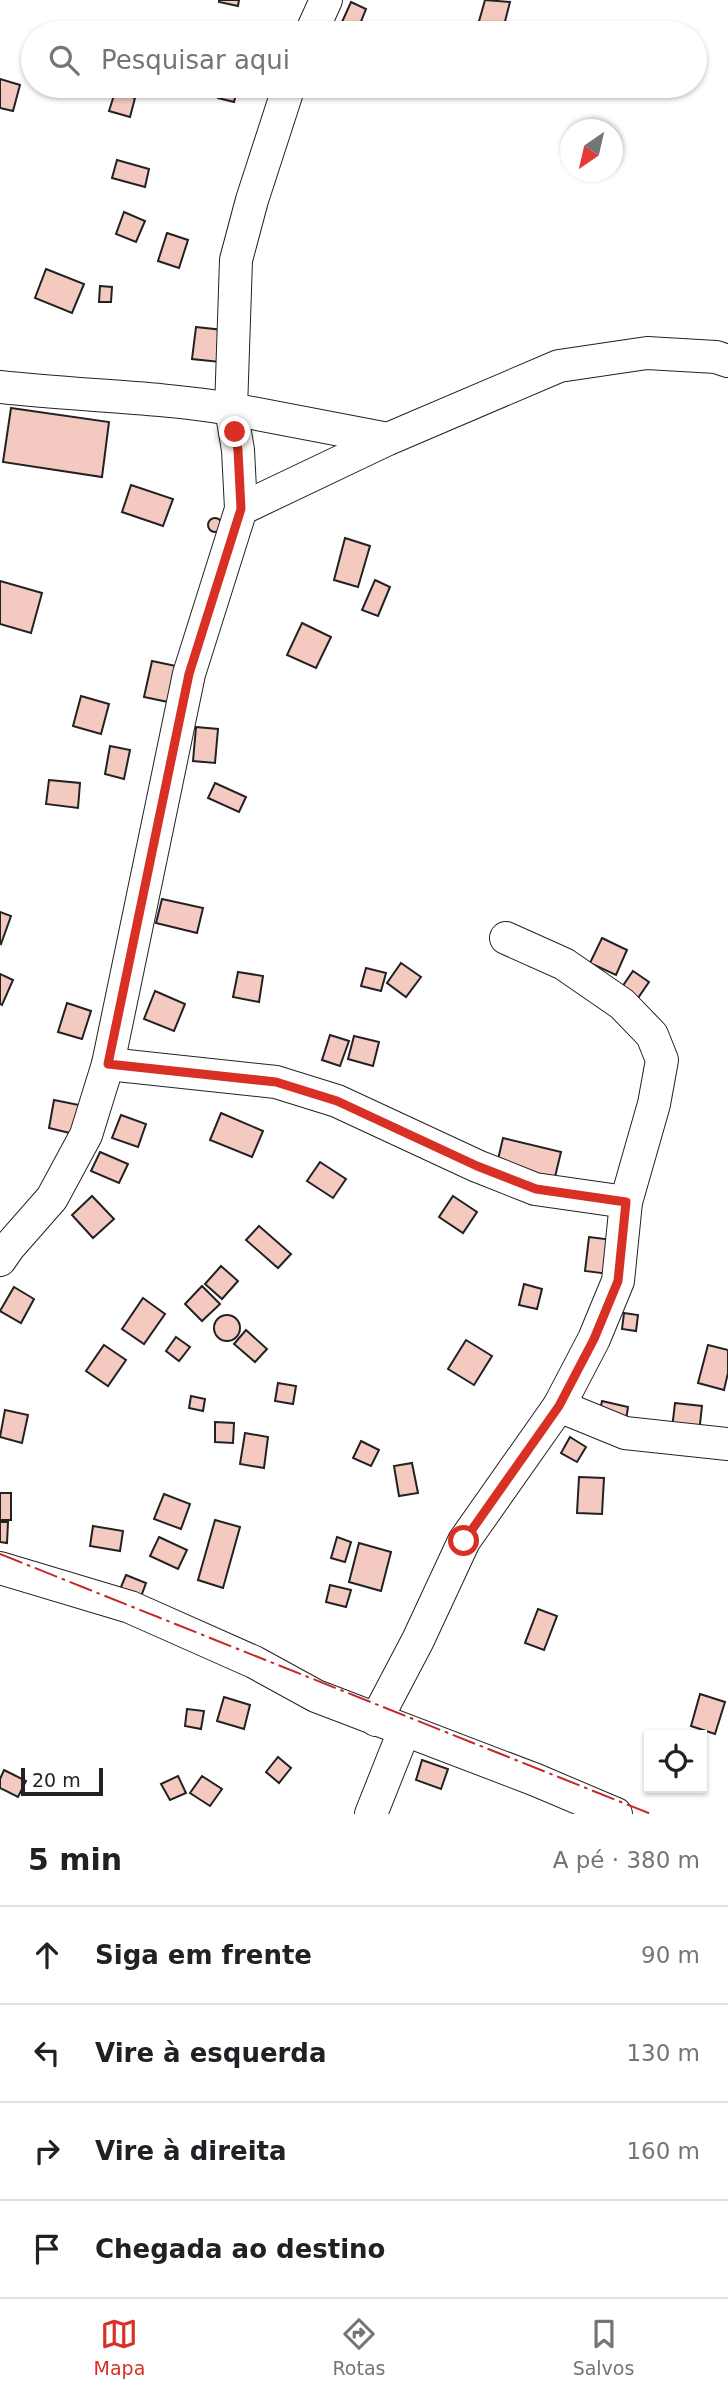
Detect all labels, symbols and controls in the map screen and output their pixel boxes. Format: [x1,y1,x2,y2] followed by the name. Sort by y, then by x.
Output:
[21,21,707,98] search box
[45,41,83,79] icon: search
[101,45,290,75] text: Pesquisar aqui
[560,119,623,182] north arrow
[219,416,250,447] route end
[448,1525,479,1556] route start
[644,1730,707,1793] map controls
[644,1730,707,1793] button: locate
[21,1765,103,1797] scale bar
[32,1769,81,1791] text: 20 m
[28,1842,122,1877] text: 5 min
[553,1847,700,1873] text: A pé · 380 m
[28,1936,66,1974] icon: ahead
[95,1940,312,1970] text: Siga em frente
[641,1942,700,1968] text: 90 m
[28,2034,66,2072] icon: left
[95,2038,327,2068] text: Vire à esquerda
[626,2040,700,2066] text: 130 m
[28,2132,66,2170] icon: right
[95,2136,287,2166] text: Vire à direita
[626,2138,700,2164] text: 160 m
[28,2230,66,2268] icon: arrive
[95,2234,385,2264] text: Chegada ao destino
[94,2315,145,2379] tab: Mapa
[333,2315,385,2379] tab: Rotas
[573,2315,634,2379] tab: Salvos

